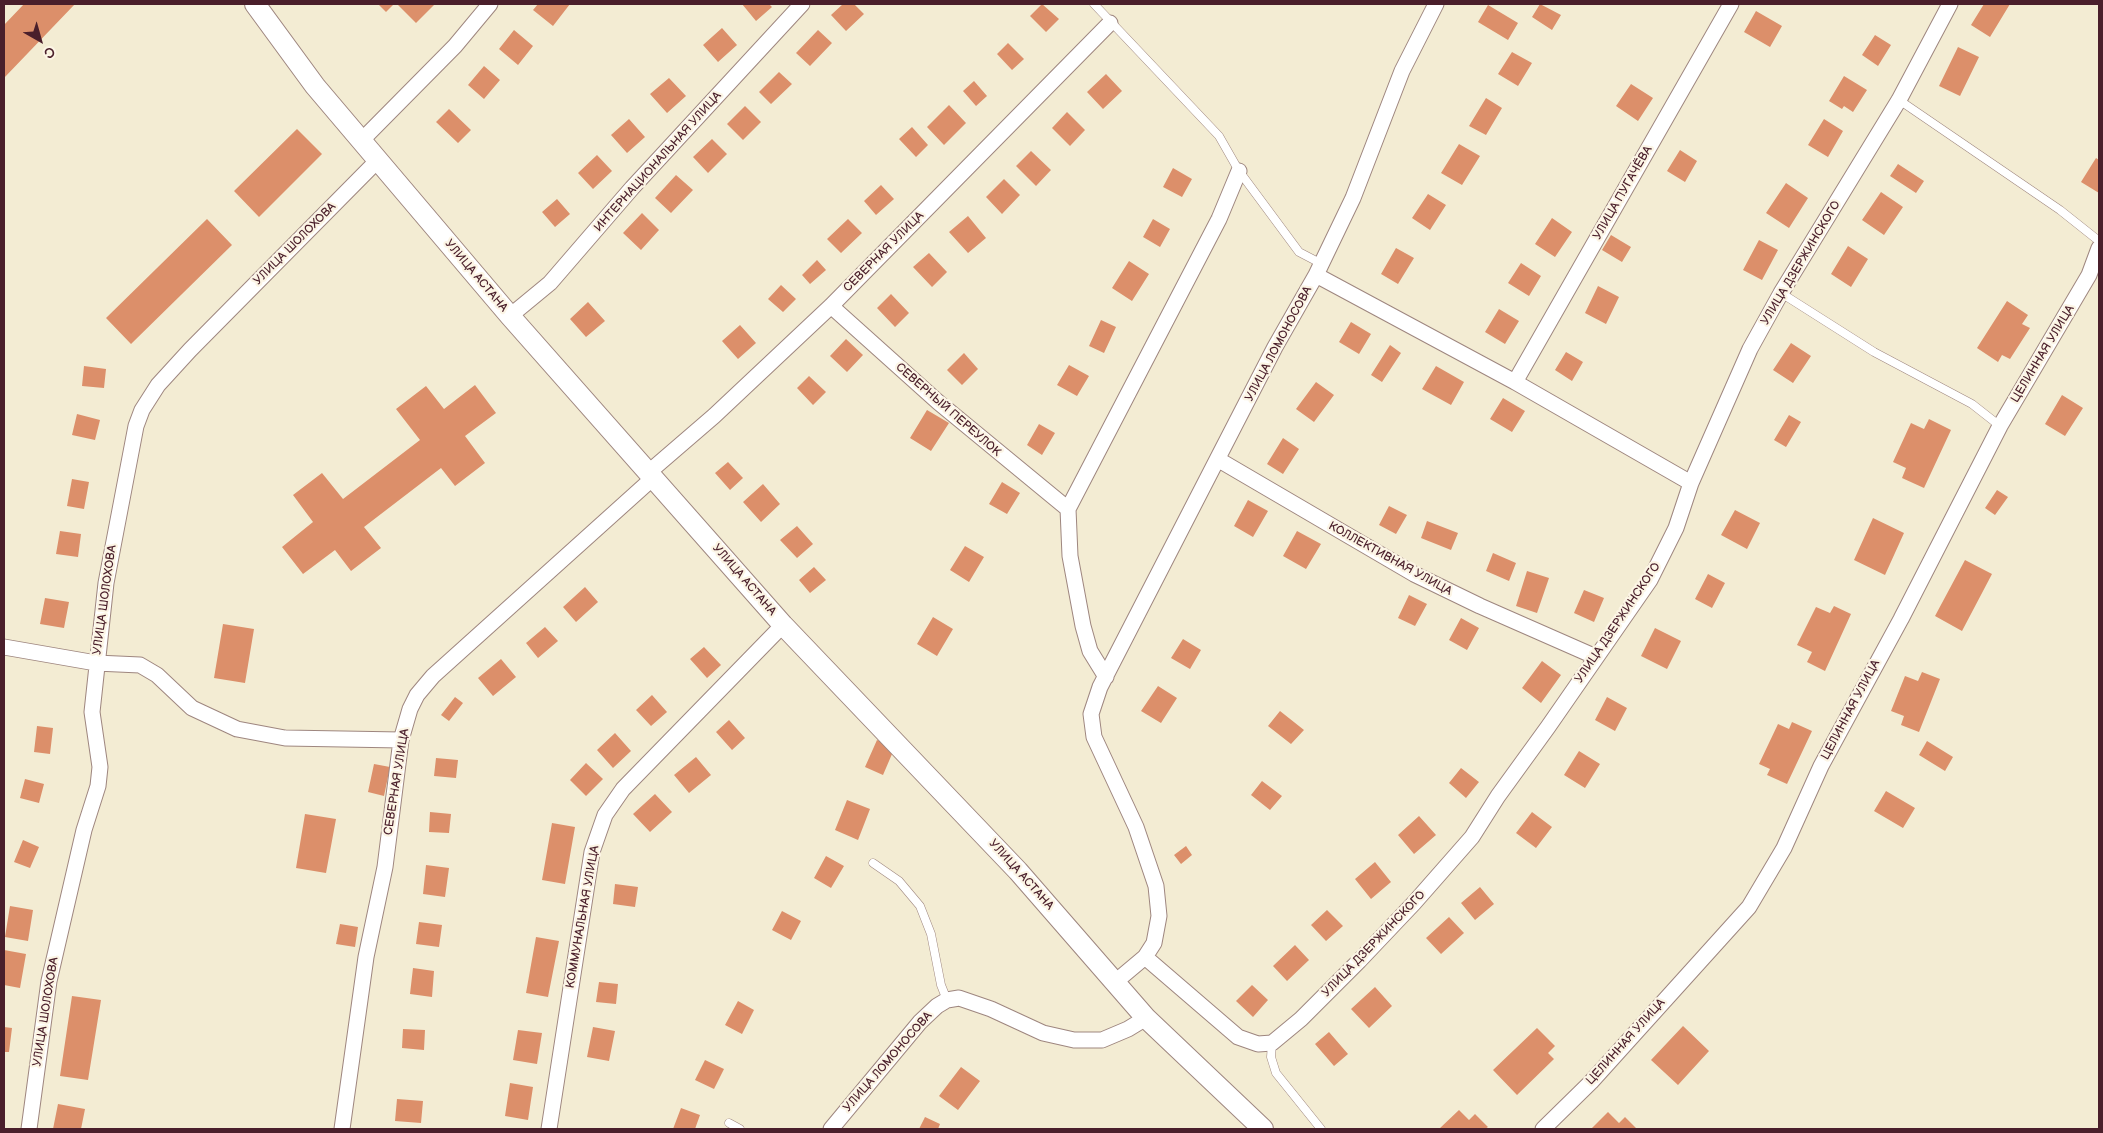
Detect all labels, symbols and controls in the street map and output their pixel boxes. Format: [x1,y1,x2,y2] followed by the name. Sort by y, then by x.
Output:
[15,15,65,65] north arrow
[40,43,59,62] text: С
[591,89,725,235] street label: ИНТЕРНАЦИОНАЛЬНАЯ УЛИЦА
[1590,144,1656,242] street label: УЛИЦА ПУГАЧЁВА
[1758,198,1844,328] street label: УЛИЦА ДЗЕРЖИНСКОГО
[251,200,339,288] street label: УЛИЦА ШОЛОХОВА
[841,209,927,295] street label: СЕВЕРНАЯ УЛИЦА
[442,237,510,315] street label: УЛИЦА АСТАНА
[1243,284,1315,404] street label: УЛИЦА ЛОМОНОСОВА
[2008,303,2078,405] street label: ЦЕЛИННАЯ УЛИЦА
[892,360,1004,460] street label: СЕВЕРНЫЙ ПЕРЕУЛОК
[1326,519,1454,599] street label: КОЛЛЕКТИВНАЯ УЛИЦА
[709,541,779,619] street label: УЛИЦА АСТАНА
[90,544,120,656] street label: УЛИЦА ШОЛОХОВА
[1572,560,1664,686] street label: УЛИЦА ДЗЕРЖИНСКОГО
[1819,658,1883,762] street label: ЦЕЛИННАЯ УЛИЦА
[381,728,413,836] street label: СЕВЕРНАЯ УЛИЦА
[986,837,1056,913] street label: УЛИЦА АСТАНА
[563,845,603,989] street label: КОММУНАЛЬНАЯ УЛИЦА
[1319,888,1429,1000] street label: УЛИЦА ДЗЕРЖИНСКОГО
[30,956,62,1068] street label: УЛИЦА ШОЛОХОВА
[1583,996,1669,1088] street label: ЦЕЛИННАЯ УЛИЦА
[841,1009,935,1115] street label: УЛИЦА ЛОМОНОСОВА

